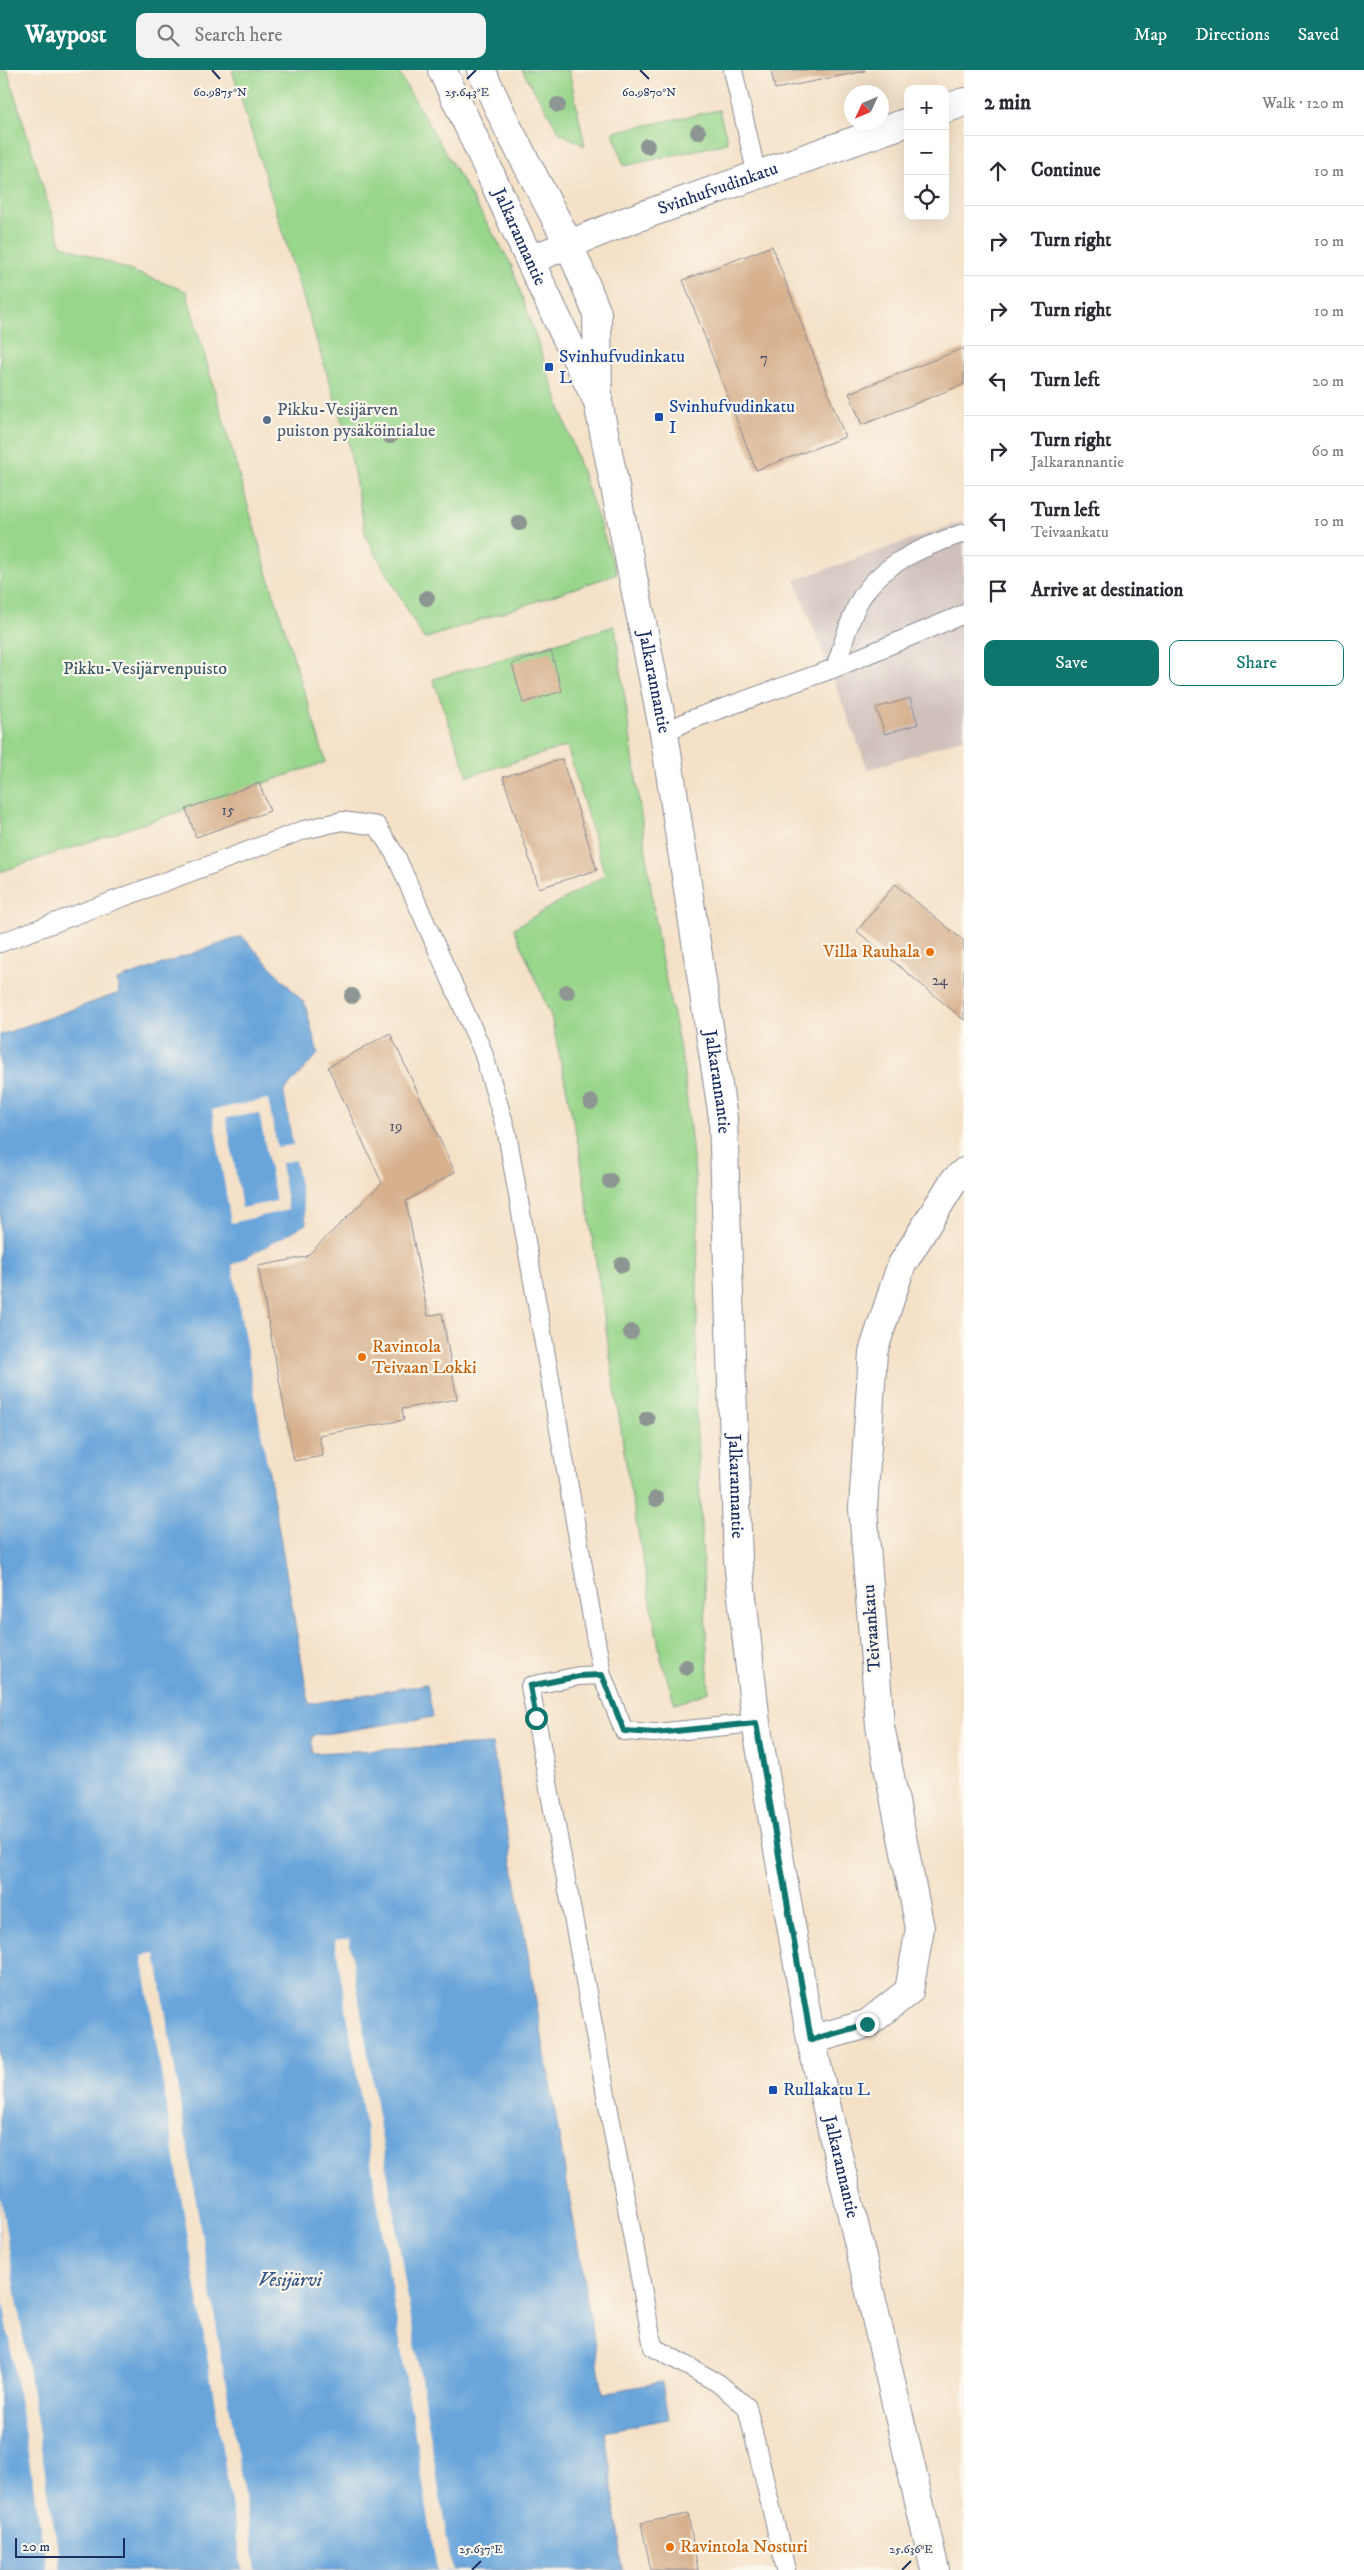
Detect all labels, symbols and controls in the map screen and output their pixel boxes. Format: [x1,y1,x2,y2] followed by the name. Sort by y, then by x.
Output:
[136,13,486,58] search box
[25,20,106,50] text: Waypost
[154,21,182,49] icon: search
[194,24,282,47] text: Search here
[1134,24,1167,46] text: Map
[1195,24,1270,46] text: Directions
[1298,24,1339,46] text: Saved
[193,85,247,100] text: 60.9875°N
[445,85,490,100] text: 25.643°E
[622,85,676,100] text: 60.9870°N
[844,85,889,130] north arrow
[904,85,949,220] map controls
[904,85,949,130] button: +
[984,90,1031,116] text: 2 min
[1262,93,1344,113] text: Walk · 120 m
[904,130,949,175] button: −
[984,157,1012,185] icon: ahead
[655,158,781,220] street label: Svinhufvudinkatu
[1031,159,1101,182] text: Continue
[1314,161,1344,181] text: 10 m
[904,175,949,220] button: locate
[487,183,551,289] street label: Jalkarannantie
[984,227,1012,255] icon: right
[1031,229,1111,252] text: Turn right
[1314,231,1344,251] text: 10 m
[984,297,1012,325] icon: right
[1031,299,1111,322] text: Turn right
[1314,301,1344,321] text: 10 m
[559,346,685,389] place label: Svinhufvudinkatu L
[760,349,768,368] house number: 7
[543,361,555,373] marker: Svinhufvudinkatu L
[984,367,1012,395] icon: left
[1031,369,1100,392] text: Turn left
[1312,371,1344,391] text: 20 m
[669,396,795,439] place label: Svinhufvudinkatu I
[276,399,435,442] place label: Pikku-Vesijärven puiston pysäköintialue
[653,411,665,423] marker: Svinhufvudinkatu I
[261,414,273,426] marker: Pikku-Vesijärven puiston pysäköintialue
[1031,429,1111,452] text: Turn right
[984,437,1012,465] icon: right
[1312,441,1344,461] text: 60 m
[1031,452,1124,472] text: Jalkarannantie
[1031,499,1100,522] text: Turn left
[984,507,1012,535] icon: left
[1314,511,1344,531] text: 10 m
[1031,522,1109,542] text: Teivaankatu
[984,577,1012,605] icon: arrive
[1031,579,1183,602] text: Arrive at destination
[632,627,675,735] street label: Jalkarannantie
[984,640,1159,686] button: Save
[1169,640,1344,686] button: Share
[63,658,227,680] park label: Pikku-Vesijärvenpuisto
[222,801,235,820] house number: 15
[822,941,920,963] place label: Villa Rauhala
[924,946,936,958] marker: Villa Rauhala
[932,971,948,990] house number: 24
[698,1027,735,1134] street label: Jalkarannantie
[390,1117,402,1136] house number: 19
[372,1336,477,1379] place label: Ravintola Teivaan Lokki
[356,1351,368,1363] marker: Ravintola Teivaan Lokki
[723,1432,748,1539] street label: Jalkarannantie
[858,1583,886,1672] street label: Teivaankatu
[525,1707,548,1730] route start
[856,2013,879,2036] route end
[783,2079,870,2101] place label: Rullakatu L
[767,2084,779,2096] marker: Rullakatu L
[818,2112,863,2220] street label: Jalkarannantie
[258,2269,323,2292] water label: Vesijärvi
[15,2535,125,2558] scale bar
[680,2536,808,2558] place label: Ravintola Nosturi
[22,2538,50,2556] text: 20 m
[664,2541,676,2553] marker: Ravintola Nosturi
[459,2542,503,2557] text: 25.637°E
[889,2542,933,2557] text: 25.636°E

